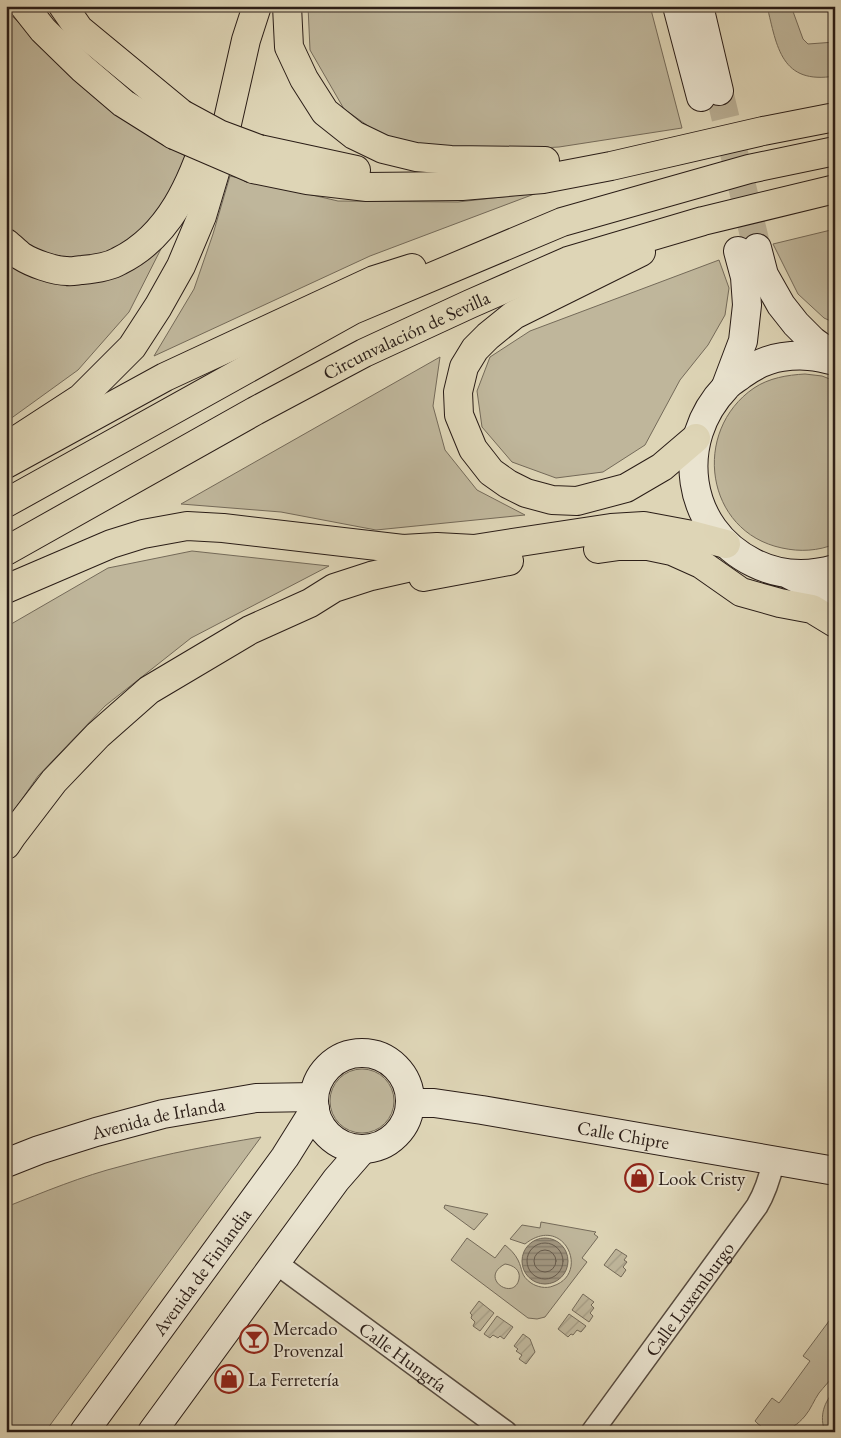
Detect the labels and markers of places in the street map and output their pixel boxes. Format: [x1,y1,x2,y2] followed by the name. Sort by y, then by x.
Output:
[624,1163,654,1193] shop icon: Look Cristy
[658,1166,746,1191] place label: Look Cristy
[273,1316,344,1363] place label: Mercado Provenzal
[239,1324,269,1354] bar icon: Mercado Provenzal
[214,1364,244,1394] shop icon: La Ferretería
[248,1367,340,1392] place label: La Ferretería

